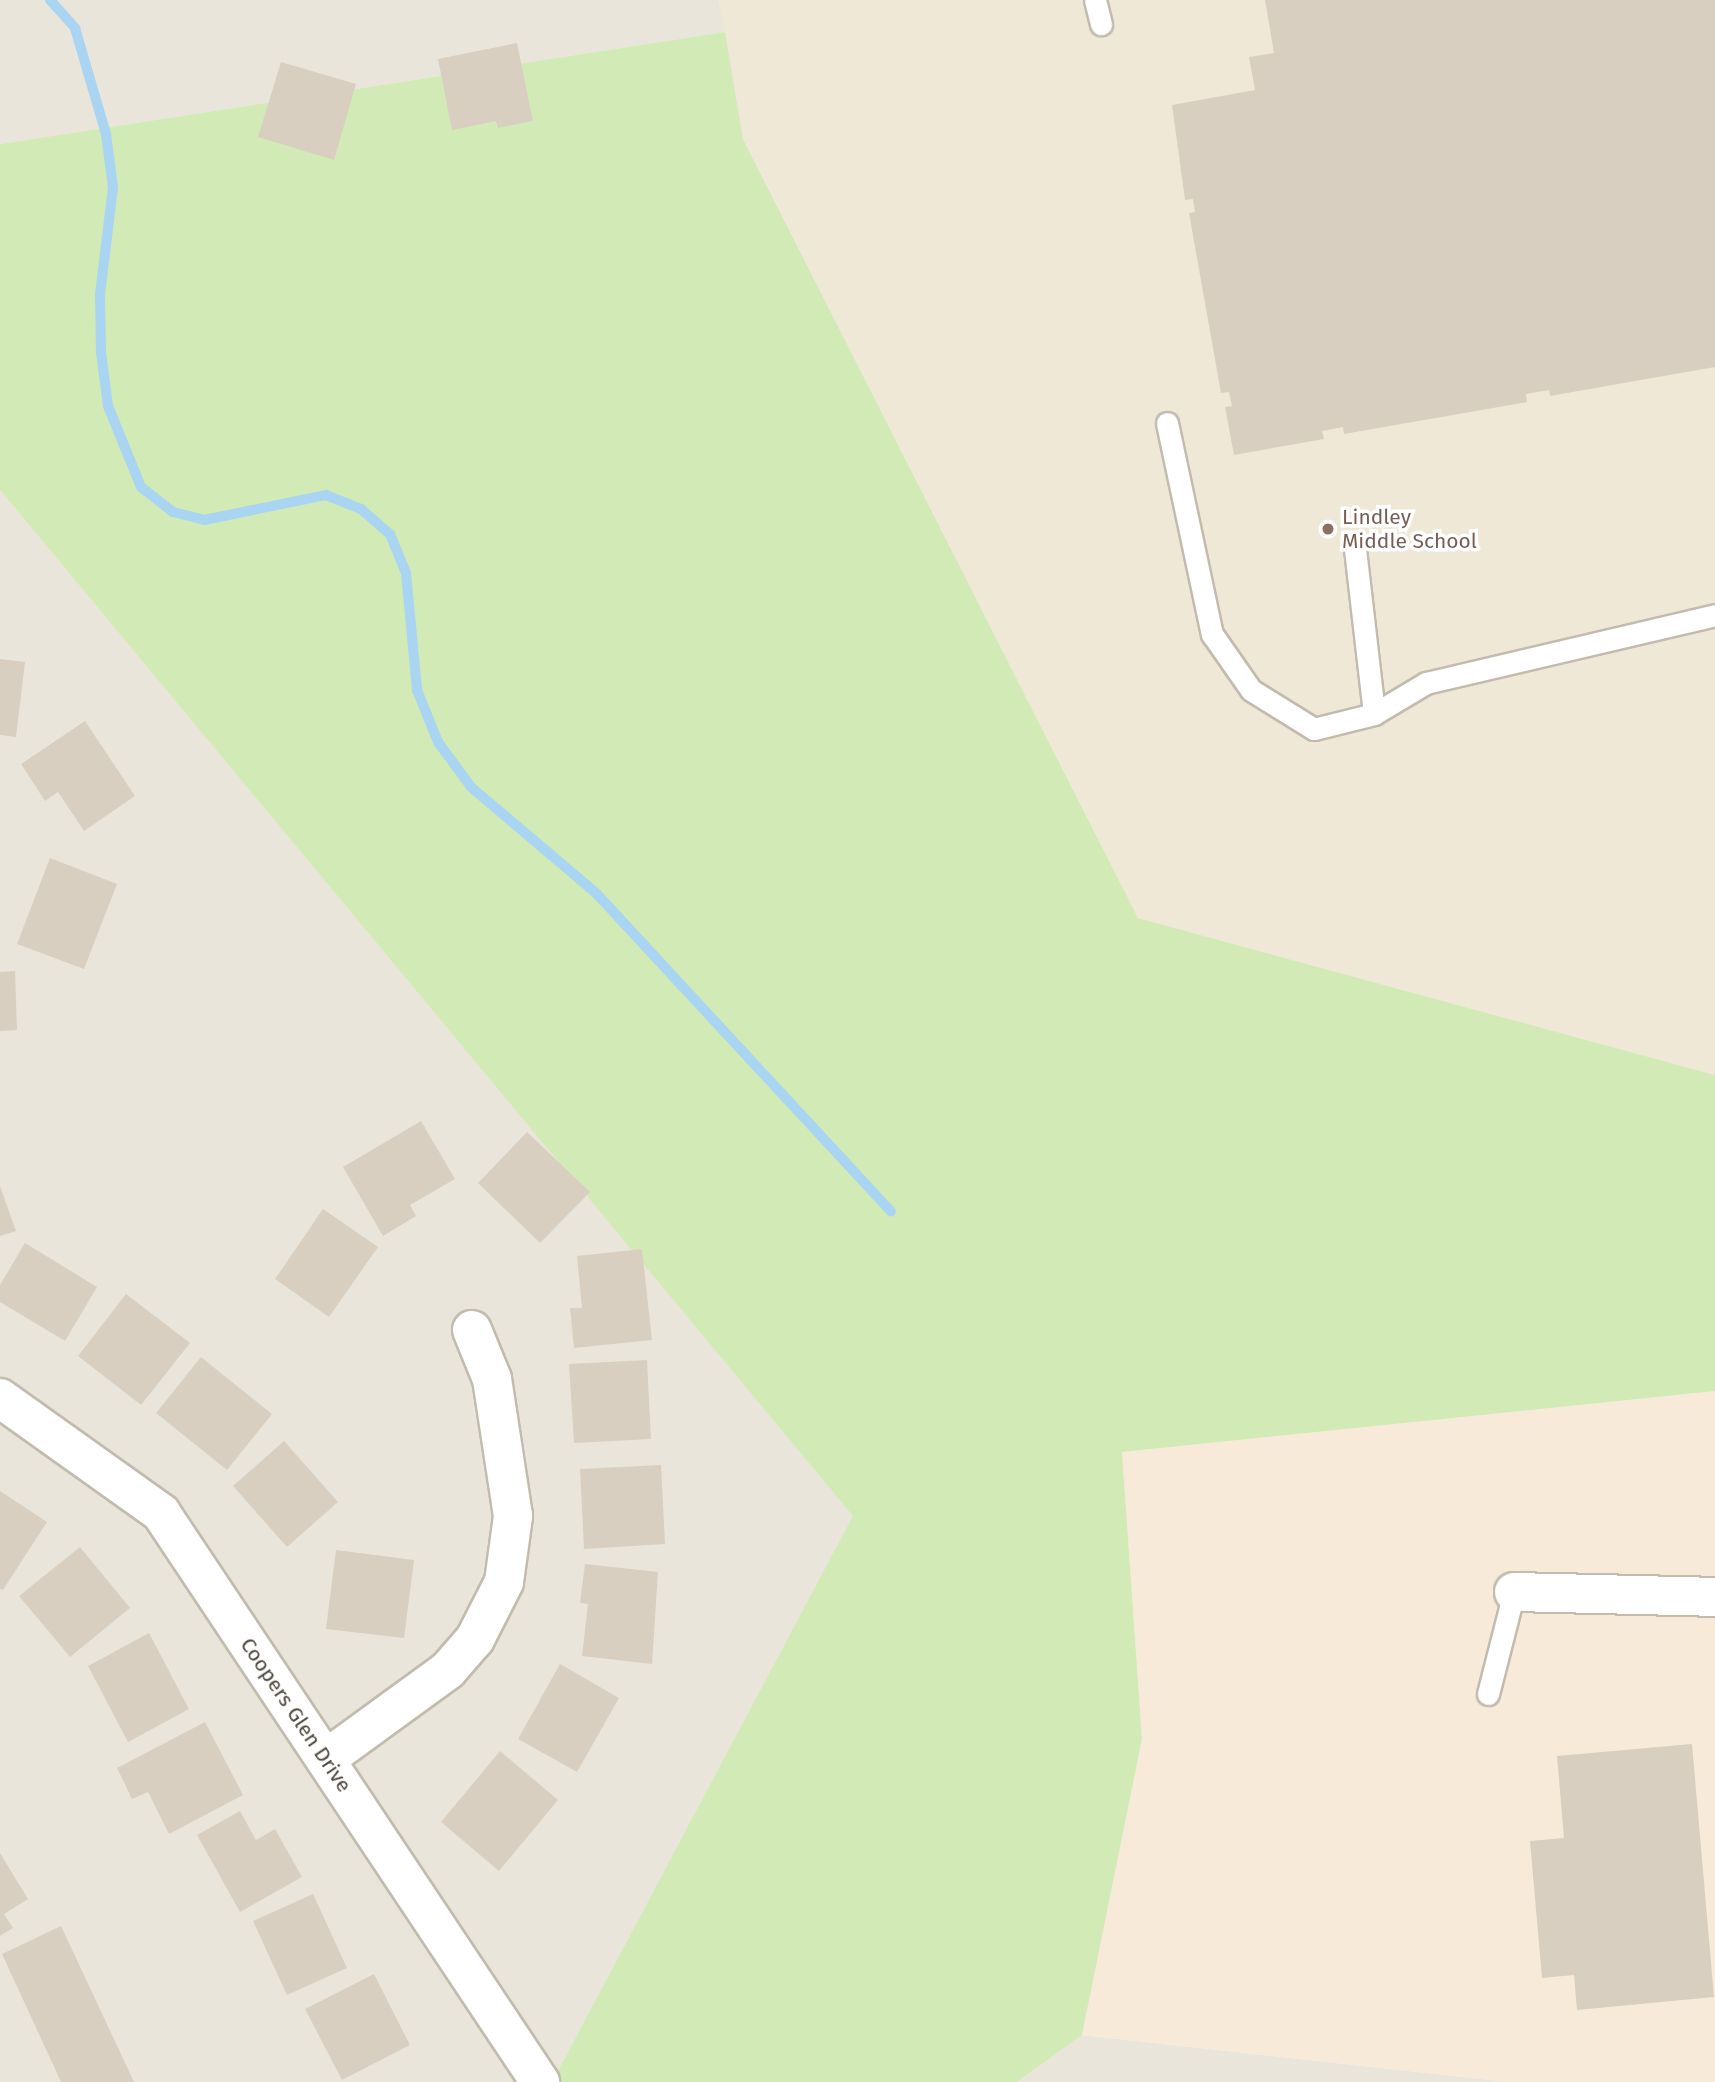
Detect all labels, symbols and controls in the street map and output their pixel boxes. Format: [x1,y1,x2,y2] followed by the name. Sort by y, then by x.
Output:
[1342,504,1477,554] place label: Lindley Middle School
[1320,521,1336,537] marker: Lindley Middle School
[235,1633,357,1797] street label: Coopers Glen Drive

